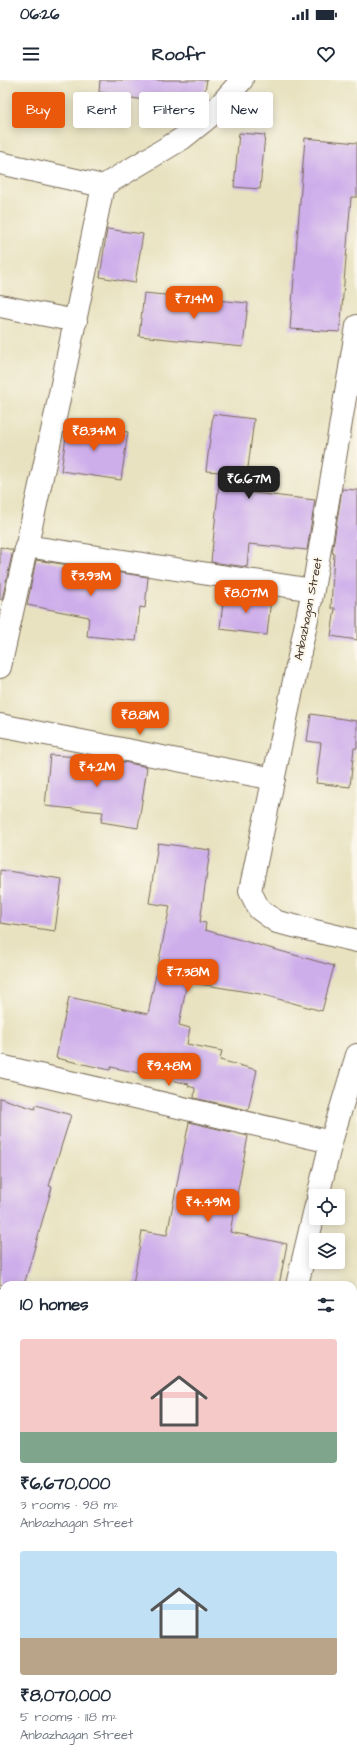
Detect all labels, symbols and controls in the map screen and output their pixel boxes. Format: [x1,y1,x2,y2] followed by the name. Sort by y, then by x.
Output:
[20,4,59,25] text: 06:26
[152,42,205,67] text: Roofr
[20,43,42,65] icon: menu
[315,43,337,65] icon: heart
[12,92,65,128] chip: Buy
[73,92,131,128] chip: Rent
[139,92,209,128] chip: Filters
[217,92,273,128] chip: New
[161,286,227,320] pin: ₹7.14M
[175,290,213,308] text: ₹7.14M
[61,418,127,452] pin: ₹8.34M
[72,422,116,440] text: ₹8.34M
[216,466,282,500] pin: ₹6.67M
[227,470,271,488] text: ₹6.67M
[290,556,328,662] street label: Anbazhagan Street
[58,563,124,597] pin: ₹3.93M
[71,567,111,585] text: ₹3.93M
[213,580,279,614] pin: ₹8.07M
[224,584,268,602] text: ₹8.07M
[107,702,173,736] pin: ₹8.81M
[121,706,159,724] text: ₹8.81M
[69,754,125,788] pin: ₹4.2M
[79,758,115,776] text: ₹4.2M
[155,959,221,993] pin: ₹7.38M
[166,963,210,981] text: ₹7.38M
[136,1053,202,1087] pin: ₹9.48M
[147,1057,191,1075] text: ₹9.48M
[175,1189,241,1223] pin: ₹4.49M
[309,1189,345,1269] map controls
[309,1189,345,1225] button: locate
[185,1193,231,1211] text: ₹4.49M
[309,1233,345,1269] button: layers
[20,1293,89,1317] text: 10 homes
[315,1294,337,1316] icon: filters
[143,1365,215,1437] icon: home
[20,1472,110,1496] text: ₹6,670,000
[20,1496,119,1514] text: 3 rooms · 98 m²
[20,1514,133,1532] text: Anbazhagan Street
[143,1577,215,1649] icon: home
[20,1684,111,1708] text: ₹8,070,000
[20,1708,117,1726] text: 5 rooms · 118 m²
[20,1726,133,1744] text: Anbazhagan Street

